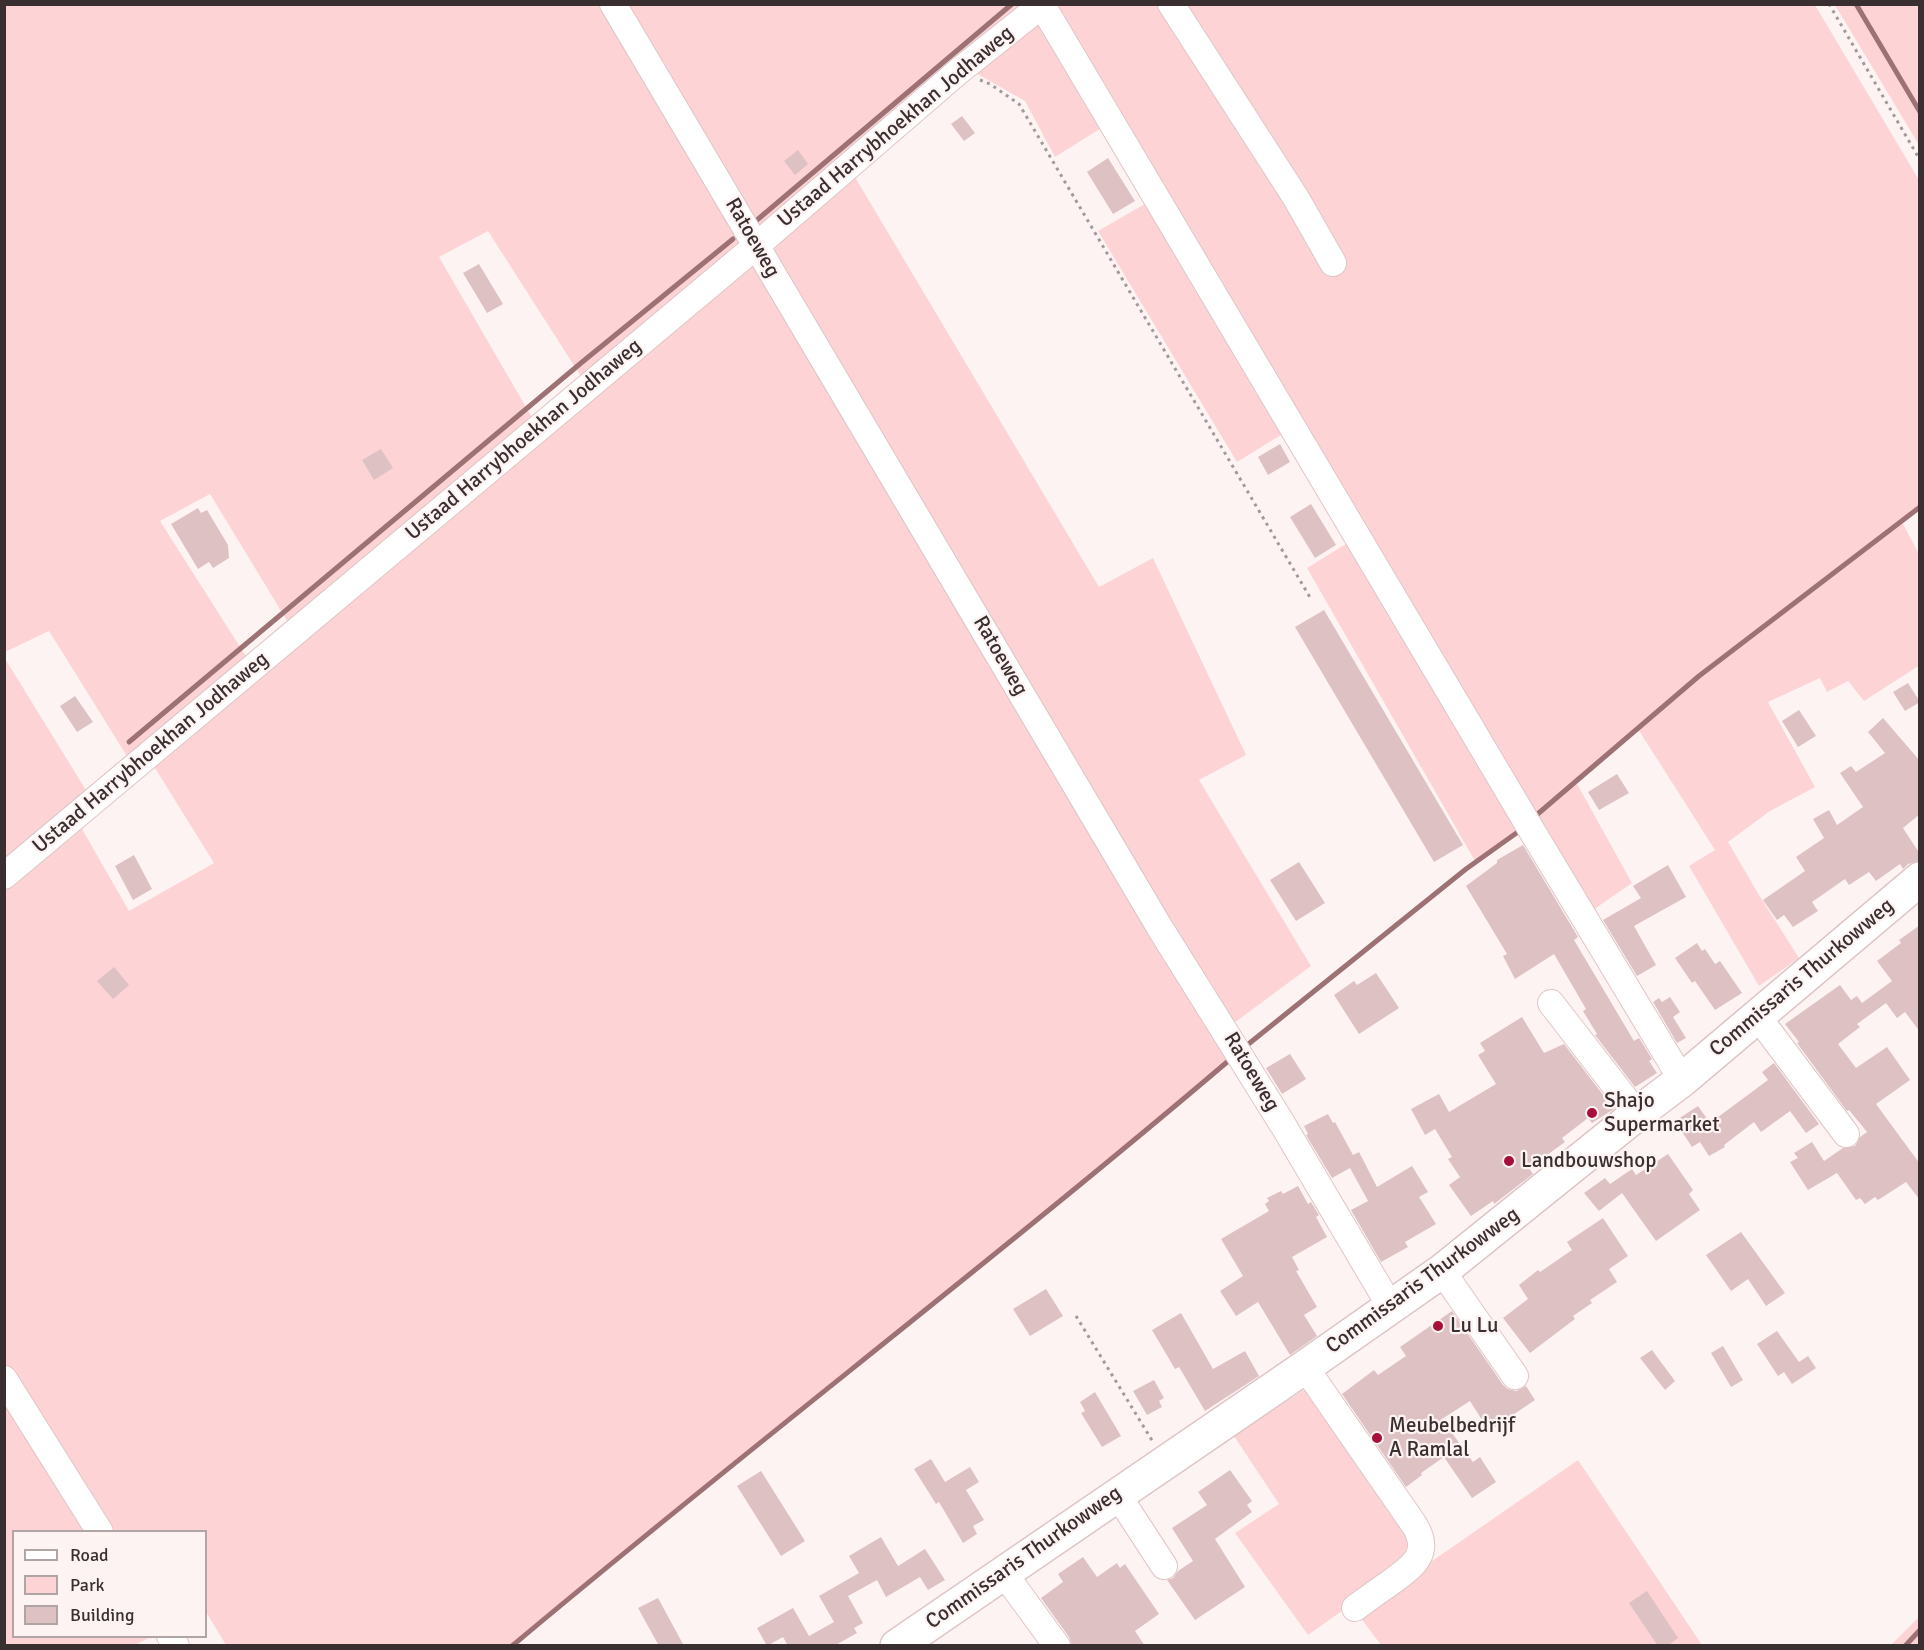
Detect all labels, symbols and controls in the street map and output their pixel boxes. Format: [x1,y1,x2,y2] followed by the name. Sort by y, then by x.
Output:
[773,21,1019,233] street label: Ustaad Harrybhoekhan Jodhaweg
[719,194,785,282] street label: Ratoeweg
[401,334,647,546] street label: Ustaad Harrybhoekhan Jodhaweg
[967,612,1033,700] street label: Ratoeweg
[28,647,274,859] street label: Ustaad Harrybhoekhan Jodhaweg
[1705,894,1899,1062] street label: Commissaris Thurkowweg
[1218,1028,1284,1116] street label: Ratoeweg
[1604,1088,1720,1138] place label: Shajo Supermarket
[1585,1106,1599,1120] marker: Shajo Supermarket
[1521,1148,1656,1174] place label: Landbouwshop
[1502,1154,1516,1168] marker: Landbouwshop
[1321,1202,1525,1360] street label: Commissaris Thurkowweg
[1450,1313,1498,1339] place label: Lu Lu
[1431,1319,1445,1333] marker: Lu Lu
[1389,1413,1515,1463] place label: Meubelbedrijf A Ramlal
[1370,1431,1384,1445] marker: Meubelbedrijf A Ramlal
[921,1481,1127,1635] street label: Commissaris Thurkowweg
[12,1530,207,1638] legend
[70,1544,109,1566] text: Road
[70,1574,105,1596] text: Park
[70,1604,134,1626] text: Building

